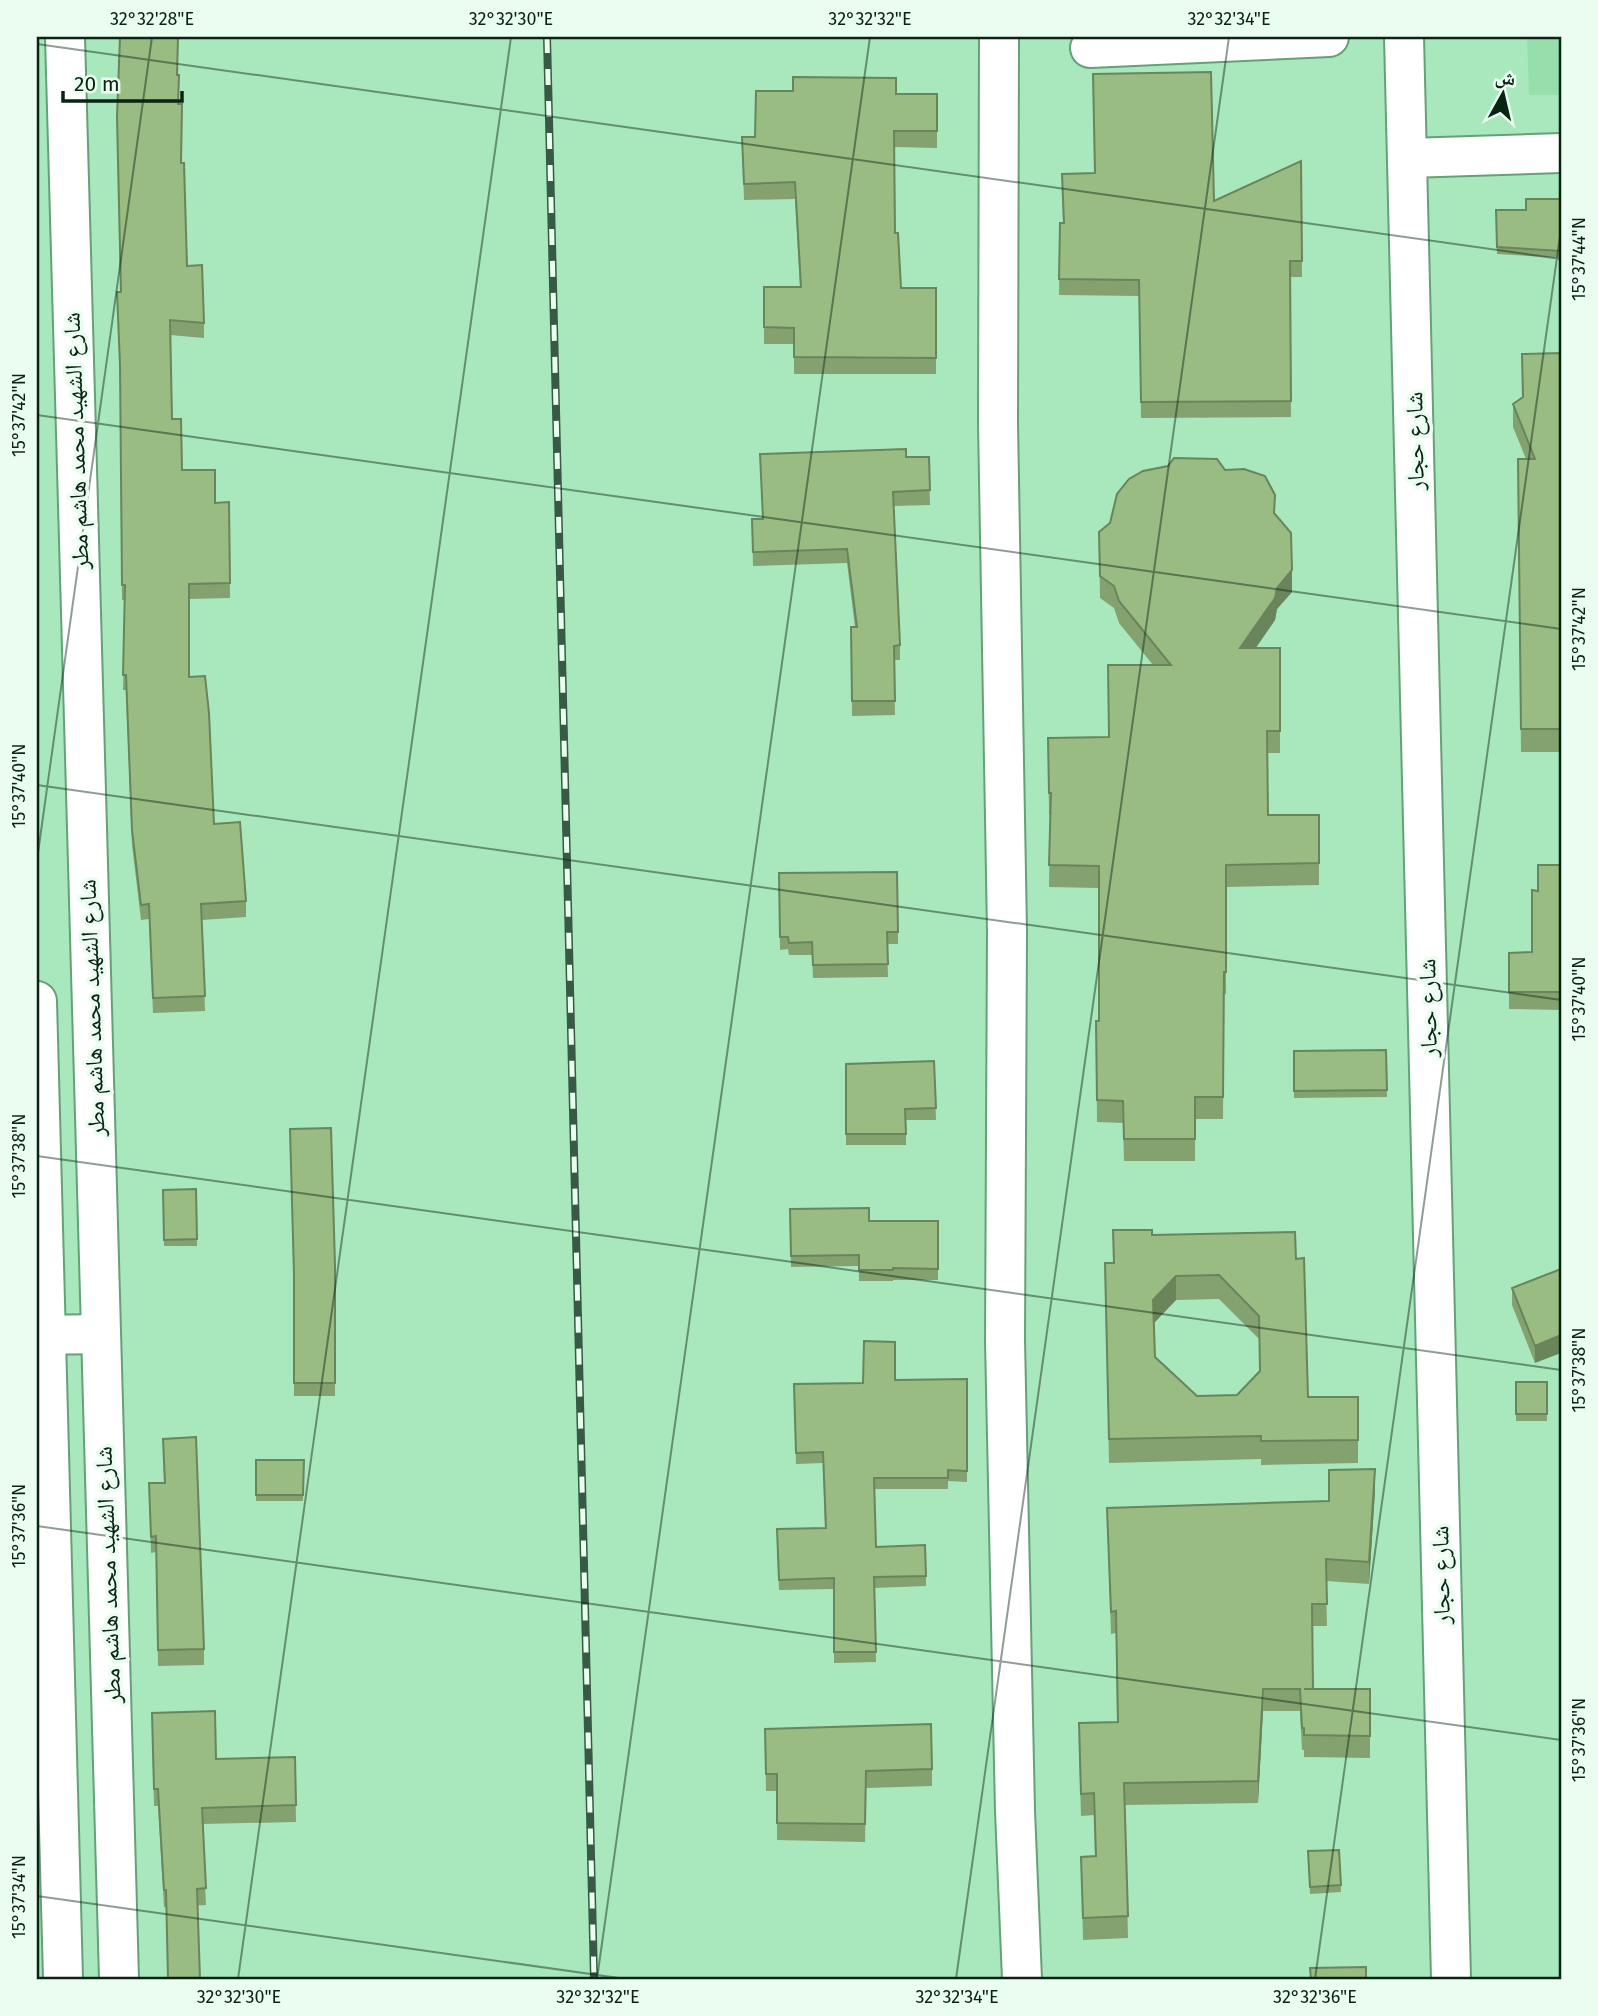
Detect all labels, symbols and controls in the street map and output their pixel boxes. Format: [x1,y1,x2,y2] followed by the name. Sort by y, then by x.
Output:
[110,8,194,30] text: 32°32'28"E
[469,8,553,30] text: 32°32'30"E
[828,8,912,30] text: 32°32'32"E
[1187,8,1271,30] text: 32°32'34"E
[63,60,182,104] scale bar
[1468,60,1538,130] north arrow
[1494,65,1517,90] text: ش
[74,71,120,97] text: 20 m
[1568,217,1590,301] text: 15°37'44"N
[58,312,97,571] street label: شارع الشهيد محمد هاشم مطر
[8,373,30,457] text: 15°37'42"N
[1400,391,1431,492] street label: شارع حجار
[1568,587,1590,671] text: 15°37'42"N
[8,743,30,829] text: 15°37'40"N
[74,879,113,1138] street label: شارع الشهيد محمد هاشم مطر
[1568,956,1590,1042] text: 15°37'40"N
[1413,958,1444,1059] street label: شارع حجار
[8,1113,30,1199] text: 15°37'38"N
[1568,1327,1590,1413] text: 15°37'38"N
[90,1446,129,1705] street label: شارع الشهيد محمد هاشم مطر
[8,1484,30,1568] text: 15°37'36"N
[1426,1525,1457,1626] street label: شارع حجار
[1568,1698,1590,1782] text: 15°37'36"N
[8,1855,30,1939] text: 15°37'34"N
[197,1986,281,2008] text: 32°32'30"E
[556,1986,640,2008] text: 32°32'32"E
[915,1986,999,2008] text: 32°32'34"E
[1273,1986,1357,2008] text: 32°32'36"E

